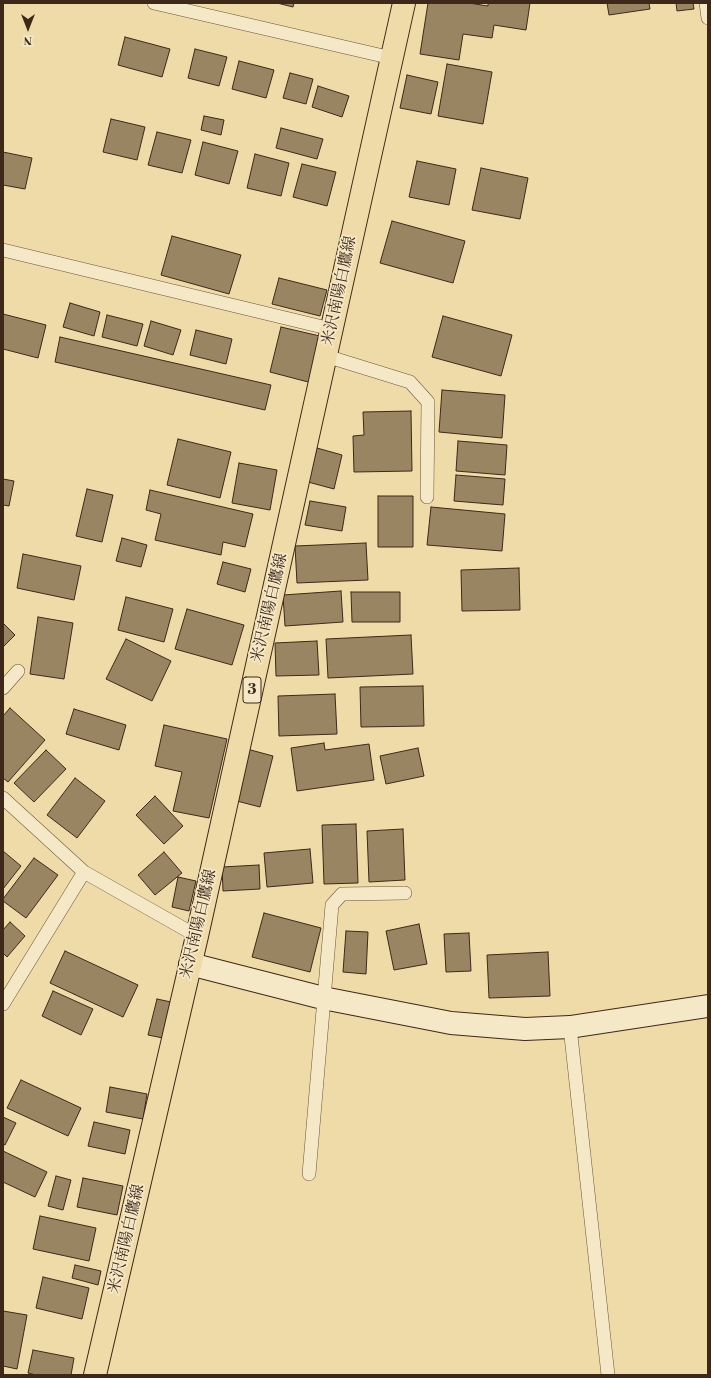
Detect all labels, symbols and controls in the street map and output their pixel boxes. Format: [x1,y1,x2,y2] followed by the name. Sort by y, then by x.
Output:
[8,8,48,48] north arrow
[24,33,32,47] text: N
[319,234,361,348] street label: 米沢南陽白鷹線
[248,551,292,665] street label: 米沢南陽白鷹線
[243,677,261,703] road number: 3
[177,867,221,981] street label: 米沢南陽白鷹線
[105,1182,149,1296] street label: 米沢南陽白鷹線

